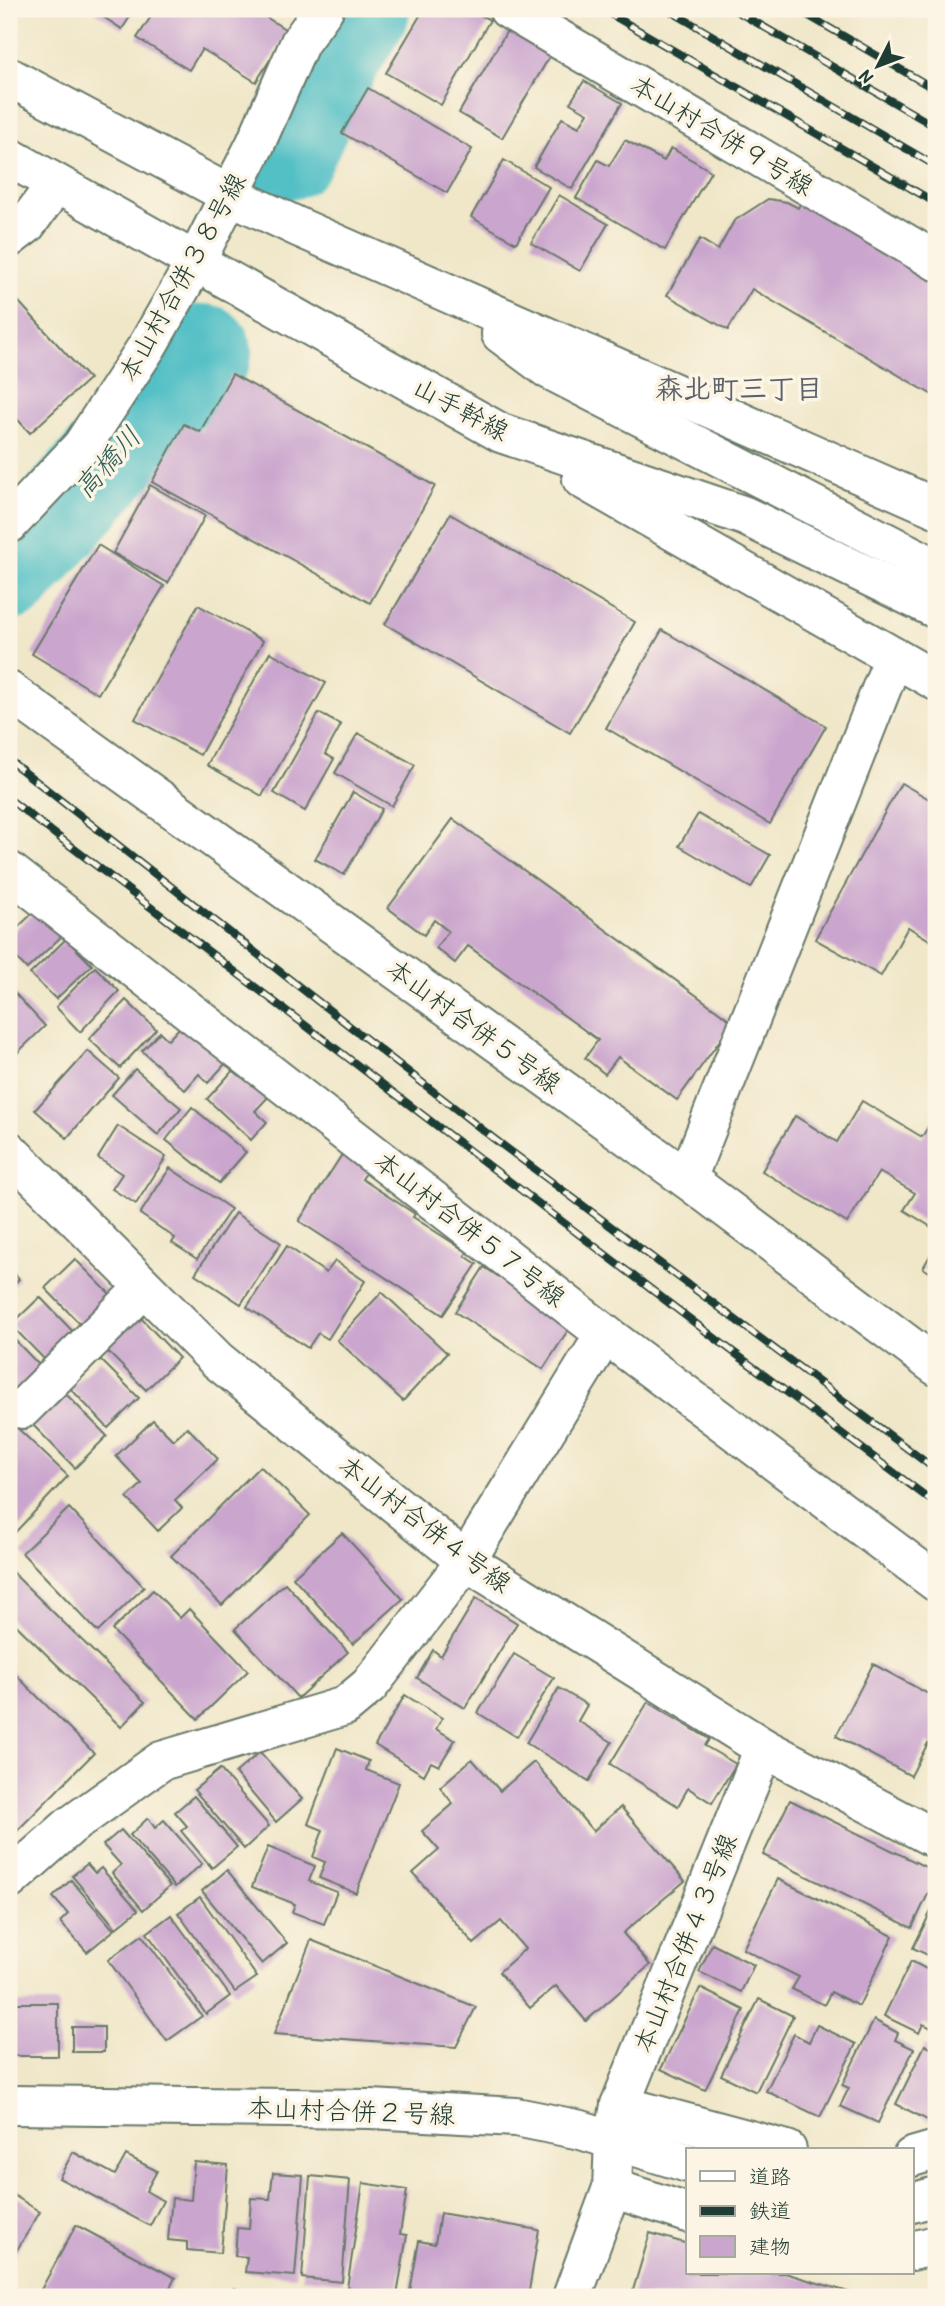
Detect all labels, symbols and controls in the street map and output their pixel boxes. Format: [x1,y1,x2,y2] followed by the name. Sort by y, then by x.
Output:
[844,32,914,102] north arrow
[852,65,878,90] text: N
[624,66,820,203] street label: 本山村合併９号線
[110,166,254,388] street label: 本山村合併３８号線
[407,369,515,448] street label: 山手幹線
[655,369,823,407] district label: 森北町三丁目
[65,418,149,506] water label: 高橋川
[380,950,569,1101] street label: 本山村合併５号線
[367,1143,573,1314] street label: 本山村合併５７号線
[332,1447,519,1600] street label: 本山村合併４号線
[624,1828,745,2058] street label: 本山村合併４３号線
[246,2089,456,2132] street label: 本山村合併２号線
[686,2148,914,2274] legend
[749,2162,791,2191] text: 道路
[749,2196,791,2225] text: 鉄道
[749,2232,791,2261] text: 建物

